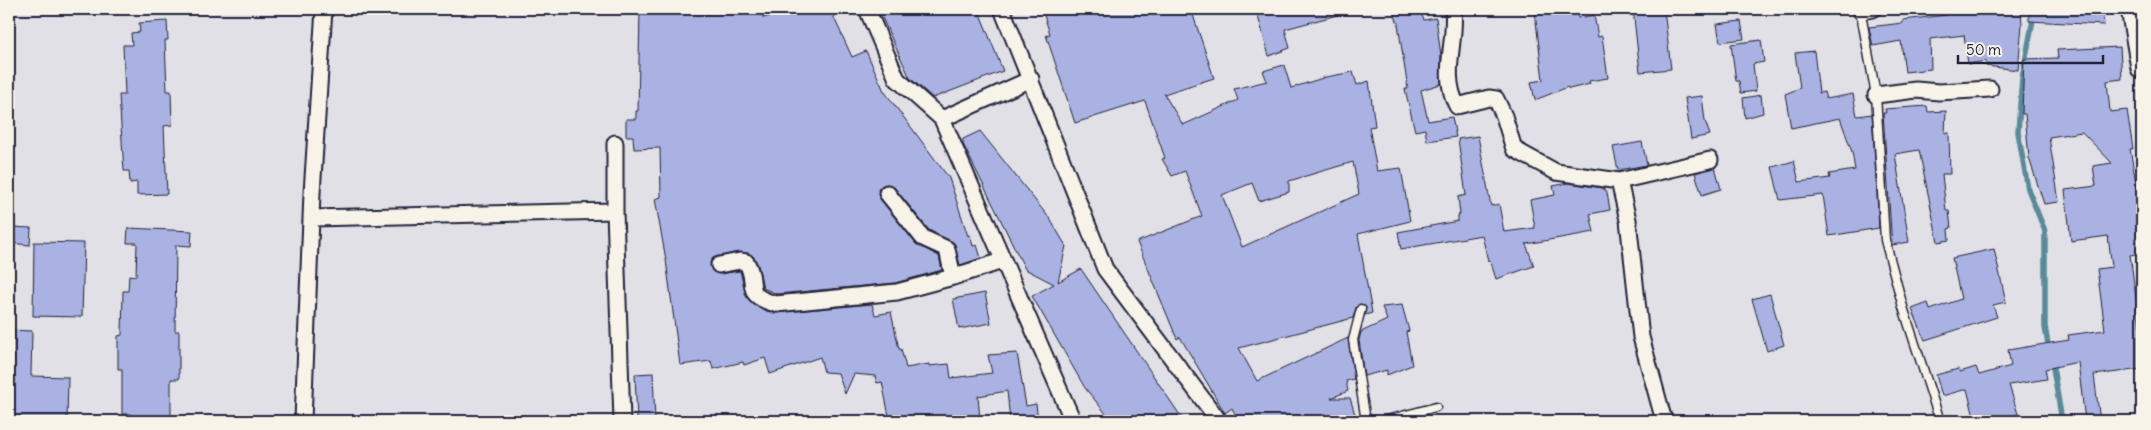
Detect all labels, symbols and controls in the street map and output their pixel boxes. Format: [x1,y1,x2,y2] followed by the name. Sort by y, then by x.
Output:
[1958,32,2104,64] scale bar
[1966,40,2001,59] text: 50 m

